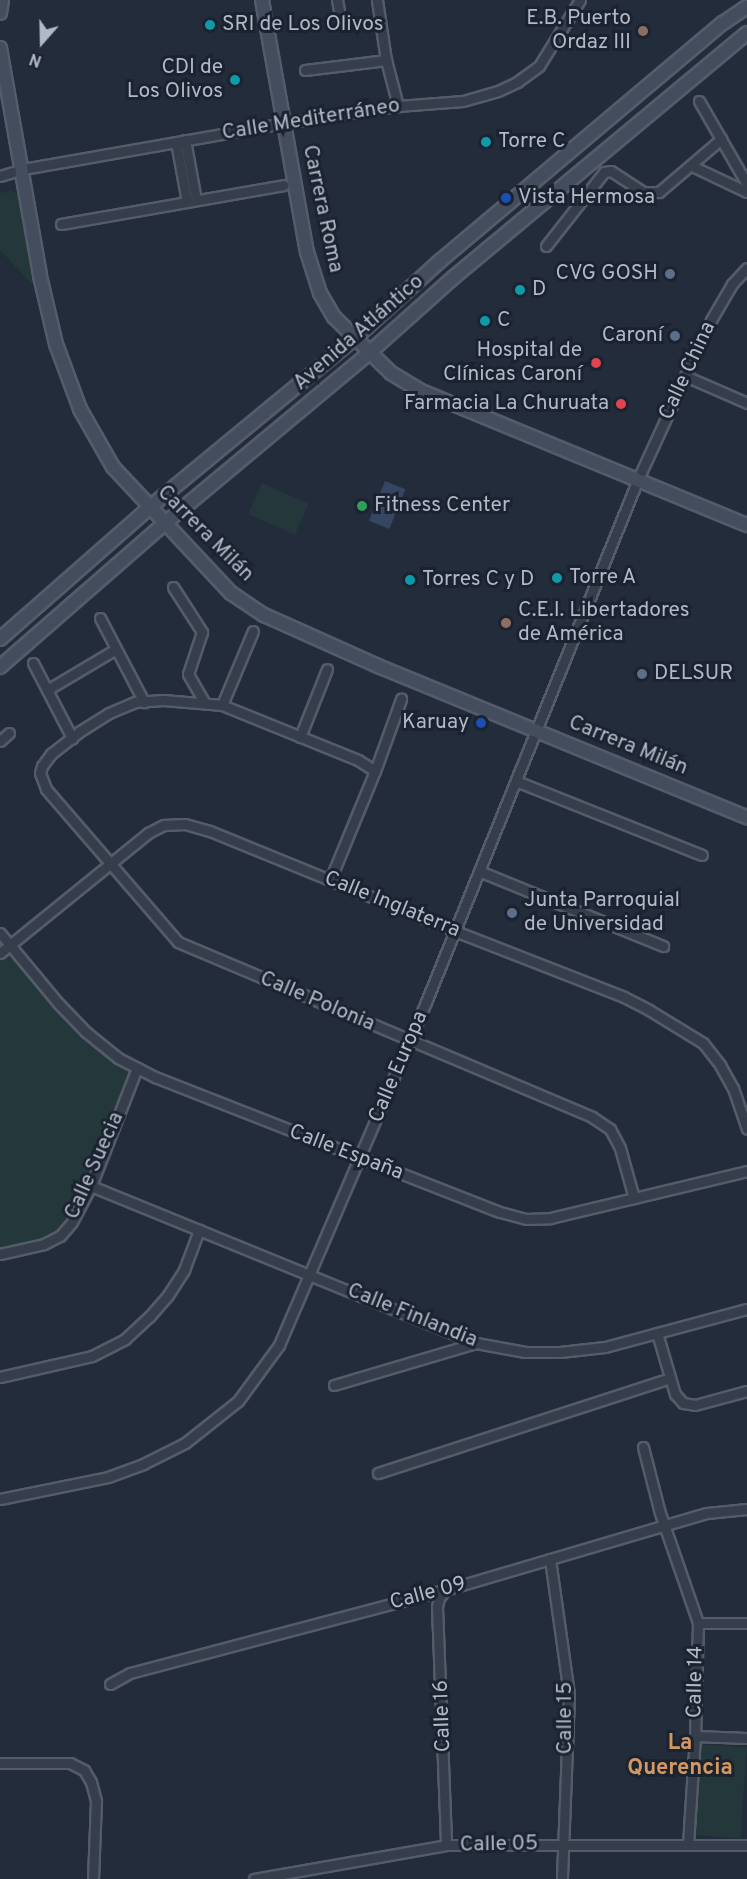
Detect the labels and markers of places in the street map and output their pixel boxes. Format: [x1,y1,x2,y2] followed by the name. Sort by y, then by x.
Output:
[526,6,631,56] place label: E.B. Puerto Ordaz III
[222,12,384,38] place label: SRI de Los Olivos
[203,18,217,32] marker: SRI de Los Olivos
[636,24,650,38] marker: E.B. Puerto Ordaz III
[127,55,223,105] place label: CDI de Los Olivos
[228,73,242,87] marker: CDI de Los Olivos
[498,129,565,155] place label: Torre C
[479,135,493,149] marker: Torre C
[518,185,655,211] place label: Vista Hermosa
[499,191,513,205] marker: Vista Hermosa
[556,261,658,287] place label: CVG GOSH
[663,267,677,281] marker: CVG GOSH
[532,277,546,303] place label: D
[513,283,527,297] marker: D
[497,308,511,334] place label: C
[478,314,492,328] marker: C
[602,323,663,349] place label: Caroní
[668,329,682,343] marker: Caroní
[443,338,582,388] place label: Hospital de Clínicas Caroní
[587,354,605,372] marker: Hospital de Clínicas Caroní
[404,391,609,417] place label: Farmacia La Churuata
[614,397,628,411] marker: Farmacia La Churuata
[374,493,510,519] place label: Fitness Center
[355,499,369,513] marker: Fitness Center
[569,565,637,591] place label: Torre A
[422,567,534,593] place label: Torres C y D
[550,571,564,585] marker: Torre A
[403,573,417,587] marker: Torres C y D
[518,598,690,648] place label: C.E.I. Libertadores de América
[499,616,513,630] marker: C.E.I. Libertadores de América
[654,661,733,687] place label: DELSUR
[635,667,649,681] marker: DELSUR
[402,710,469,736] place label: Karuay
[474,716,488,730] marker: Karuay
[524,888,680,938] place label: Junta Parroquial de Universidad
[505,906,519,920] marker: Junta Parroquial de Universidad

